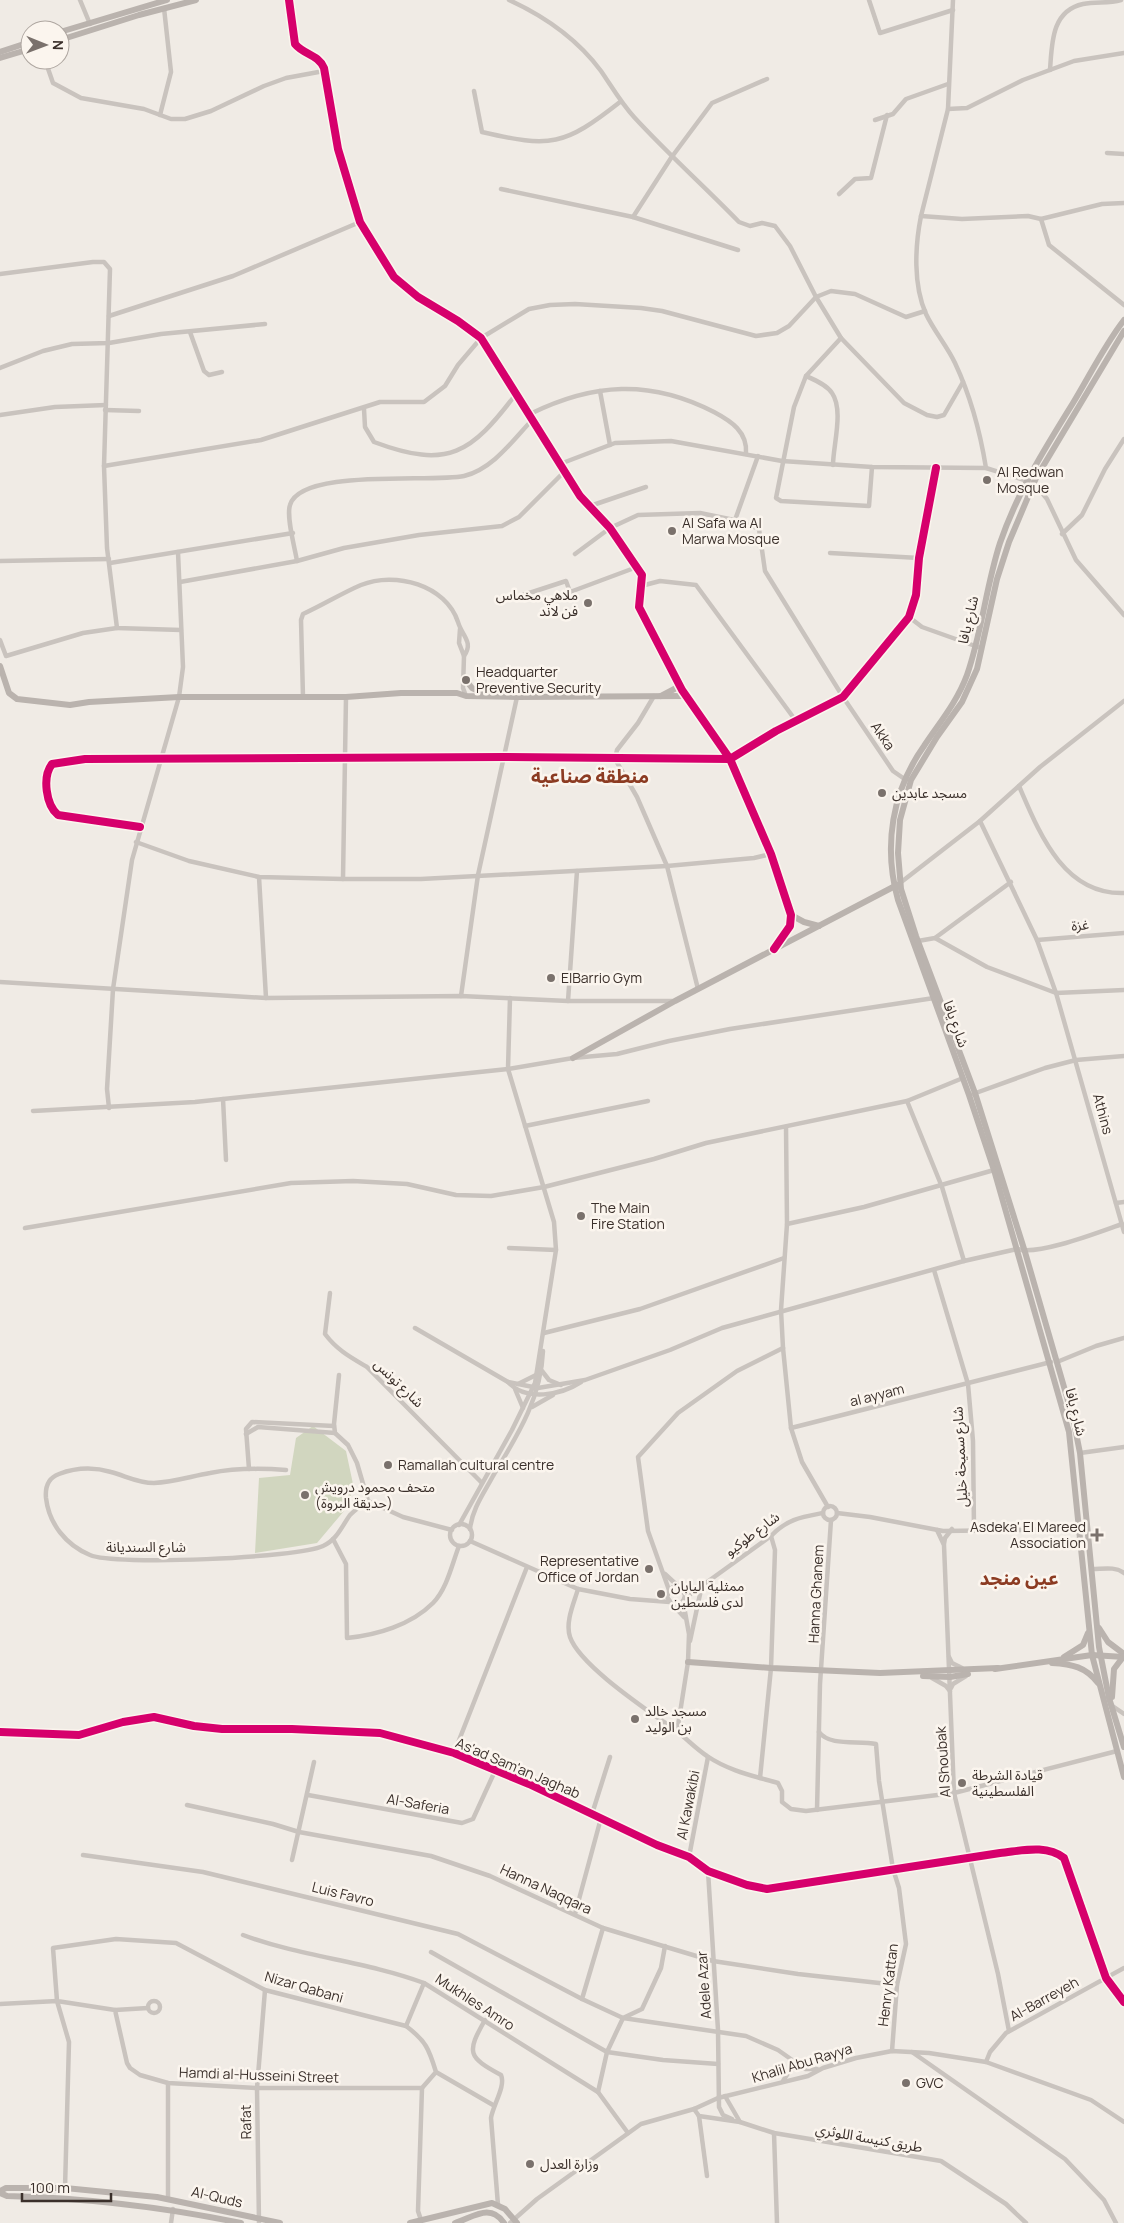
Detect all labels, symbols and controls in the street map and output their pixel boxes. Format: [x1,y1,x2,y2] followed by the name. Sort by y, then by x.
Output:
[20,20,70,70] north arrow
[49,40,68,50] text: N
[997,462,1064,497] place label: Al Redwan Mosque
[981,474,993,486] marker: Al Redwan Mosque
[682,513,780,548] place label: Al Safa wa Al Marwa Mosque
[666,525,678,537] marker: Al Safa wa Al Marwa Mosque
[496,585,578,620] place label: ملاهي مخماس فن لاند
[953,594,984,646] street label: شارع يافا
[582,597,594,609] marker: ملاهي مخماس فن لاند
[476,662,602,697] place label: Headquarter Preventive Security
[460,674,472,686] marker: Headquarter Preventive Security
[867,718,900,754] street label: Akka
[531,763,649,789] district label: منطقة صناعية
[892,783,967,802] place label: مسجد عابدين
[876,787,888,799] marker: مسجد عابدين
[1070,914,1090,935] street label: غزة
[561,968,642,987] place label: ElBarrio Gym
[545,972,557,984] marker: ElBarrio Gym
[937,998,974,1051] street label: شارع يافا
[1089,1091,1118,1136] street label: Athins
[591,1198,665,1233] place label: The Main Fire Station
[575,1210,587,1222] marker: The Main Fire Station
[369,1354,428,1413] street label: شارع تونس
[848,1379,906,1410] street label: al ayyam
[1059,1386,1092,1438] street label: شارع يافا
[947,1406,974,1508] street label: شارع سميحة خليل
[398,1455,554,1474] place label: Ramallah cultural centre
[382,1459,394,1471] marker: Ramallah cultural centre
[315,1477,435,1512] place label: متحف محمود درويش (حديقة البروة)
[299,1489,311,1501] marker: متحف محمود درويش (حديقة البروة)
[721,1507,784,1562] street label: شارع طوكيو
[970,1517,1086,1552] place label: Asdeka' El Mareed Association
[1090,1528,1104,1542] marker: Asdeka' El Mareed Association
[106,1537,186,1558] street label: شارع السنديانة
[803,1544,828,1644] street label: Hanna Ghanem
[537,1551,639,1586] place label: Representative Office of Jordan
[643,1563,655,1575] marker: Representative Office of Jordan
[979,1565,1059,1591] district label: عين منجد
[671,1576,744,1611] place label: ممثلية اليابان لدى فلسطين
[655,1588,667,1600] marker: ممثلية اليابان لدى فلسطين
[645,1701,707,1736] place label: مسجد خالد بن الوليد
[629,1713,641,1725] marker: مسجد خالد بن الوليد
[930,1725,954,1798] street label: Al Shoubak
[453,1733,583,1802] street label: As'ad Sam'an Jaghab
[972,1765,1043,1800] place label: قيادة الشرطة الفلسطينية
[671,1768,704,1841] street label: Al Kawakibi
[956,1777,968,1789] marker: قيادة الشرطة الفلسطينية
[385,1789,451,1818] street label: Al-Saferia
[497,1859,595,1918] street label: Hanna Naqqara
[310,1877,376,1910] street label: Luis Favro
[873,1942,902,2028] street label: Henry Kattan
[692,1950,715,2020] street label: Adele Azar
[263,1966,346,2007] street label: Nizar Qabani
[432,1969,519,2034] street label: Mukhles Amro
[1006,1972,1082,2025] street label: Al-Barreyeh
[749,2038,854,2087] street label: Khalil Abu Rayya
[179,2062,340,2087] street label: Hamdi al-Husseini Street
[916,2073,944,2092] place label: GVC
[900,2077,912,2089] marker: GVC
[236,2104,255,2140] street label: Rafat
[814,2119,924,2158] street label: طريق كنيسة اللوثري
[540,2154,599,2173] place label: وزارة العدل
[524,2158,536,2170] marker: وزارة العدل
[22,2170,111,2202] scale bar
[30,2177,70,2198] text: 100 m
[190,2181,245,2212] street label: Al-Quds

